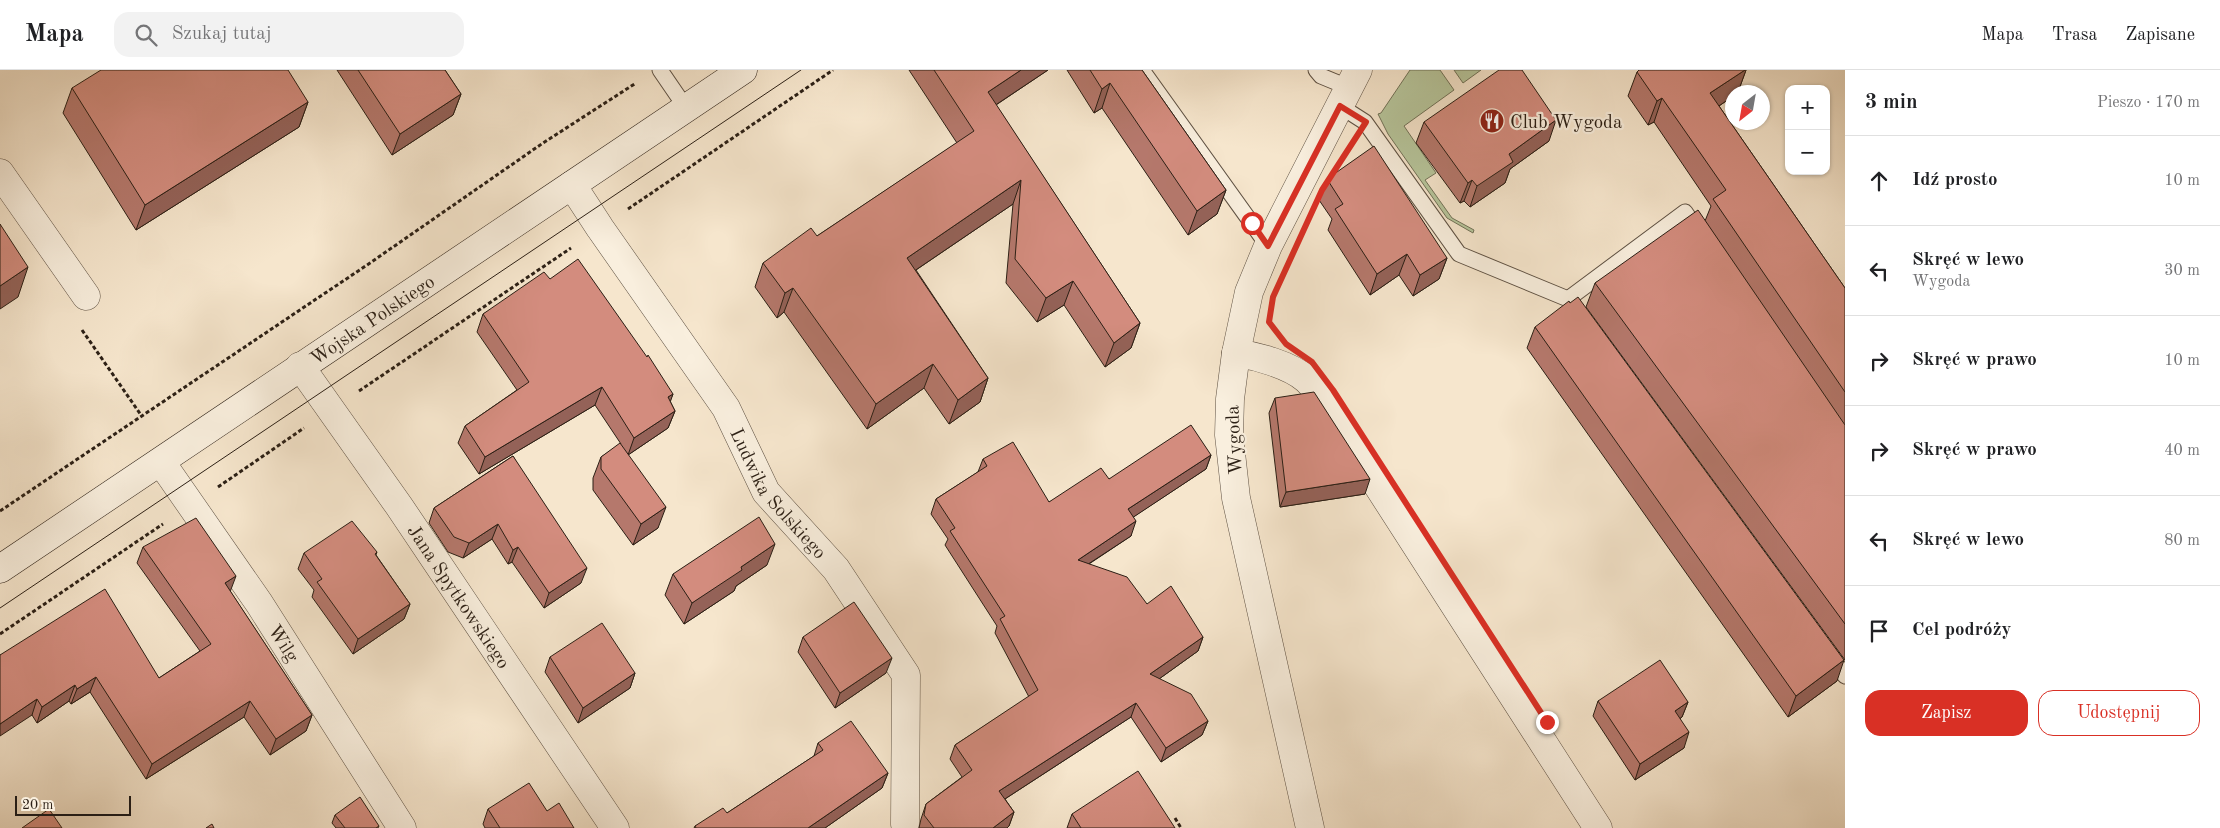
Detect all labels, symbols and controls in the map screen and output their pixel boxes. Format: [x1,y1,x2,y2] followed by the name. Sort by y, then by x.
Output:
[114,12,464,57] search box
[132,21,160,49] icon: search
[25,23,84,47] text: Mapa
[172,25,272,44] text: Szukaj tutaj
[1981,26,2024,44] text: Mapa
[2052,26,2097,44] text: Trasa
[2125,26,2195,44] text: Zapisane
[1725,85,1770,130] north arrow
[1785,85,1830,175] map controls
[1785,85,1830,130] button: +
[1865,92,1918,113] text: 3 min
[2097,95,2200,111] text: Pieszo · 170 m
[1479,108,1505,134] restaurant icon: Club Wygoda
[1510,114,1623,133] place label: Club Wygoda
[1785,130,1830,175] button: −
[1865,167,1893,195] icon: ahead
[1912,171,1997,190] text: Idź prosto
[2164,173,2200,189] text: 10 m
[1241,212,1264,235] route start
[1912,251,2024,270] text: Skręć w lewo
[1865,257,1893,285] icon: left
[2164,263,2200,279] text: 30 m
[308,273,439,370] street label: Wojska Polskiego
[1912,274,1970,290] text: Wygoda
[1865,347,1893,375] icon: right
[1912,351,2037,370] text: Skręć w prawo
[2164,353,2200,369] text: 10 m
[1224,404,1247,475] street label: Wygoda
[725,426,829,563] street label: Ludwika Solskiego
[1865,437,1893,465] icon: right
[1912,441,2037,460] text: Skręć w prawo
[2164,443,2200,459] text: 40 m
[403,522,512,673] street label: Jana Spytkowskiego
[1865,527,1893,555] icon: left
[1912,531,2024,550] text: Skręć w lewo
[2164,533,2200,549] text: 80 m
[1865,617,1893,645] icon: arrive
[1912,621,2011,640] text: Cel podróży
[264,622,301,667] street label: Wilg
[1865,690,2028,736] button: Zapisz
[2038,690,2200,736] button: Udostępnij
[1536,711,1559,734] route end
[15,793,131,816] scale bar
[22,798,53,812] text: 20 m

